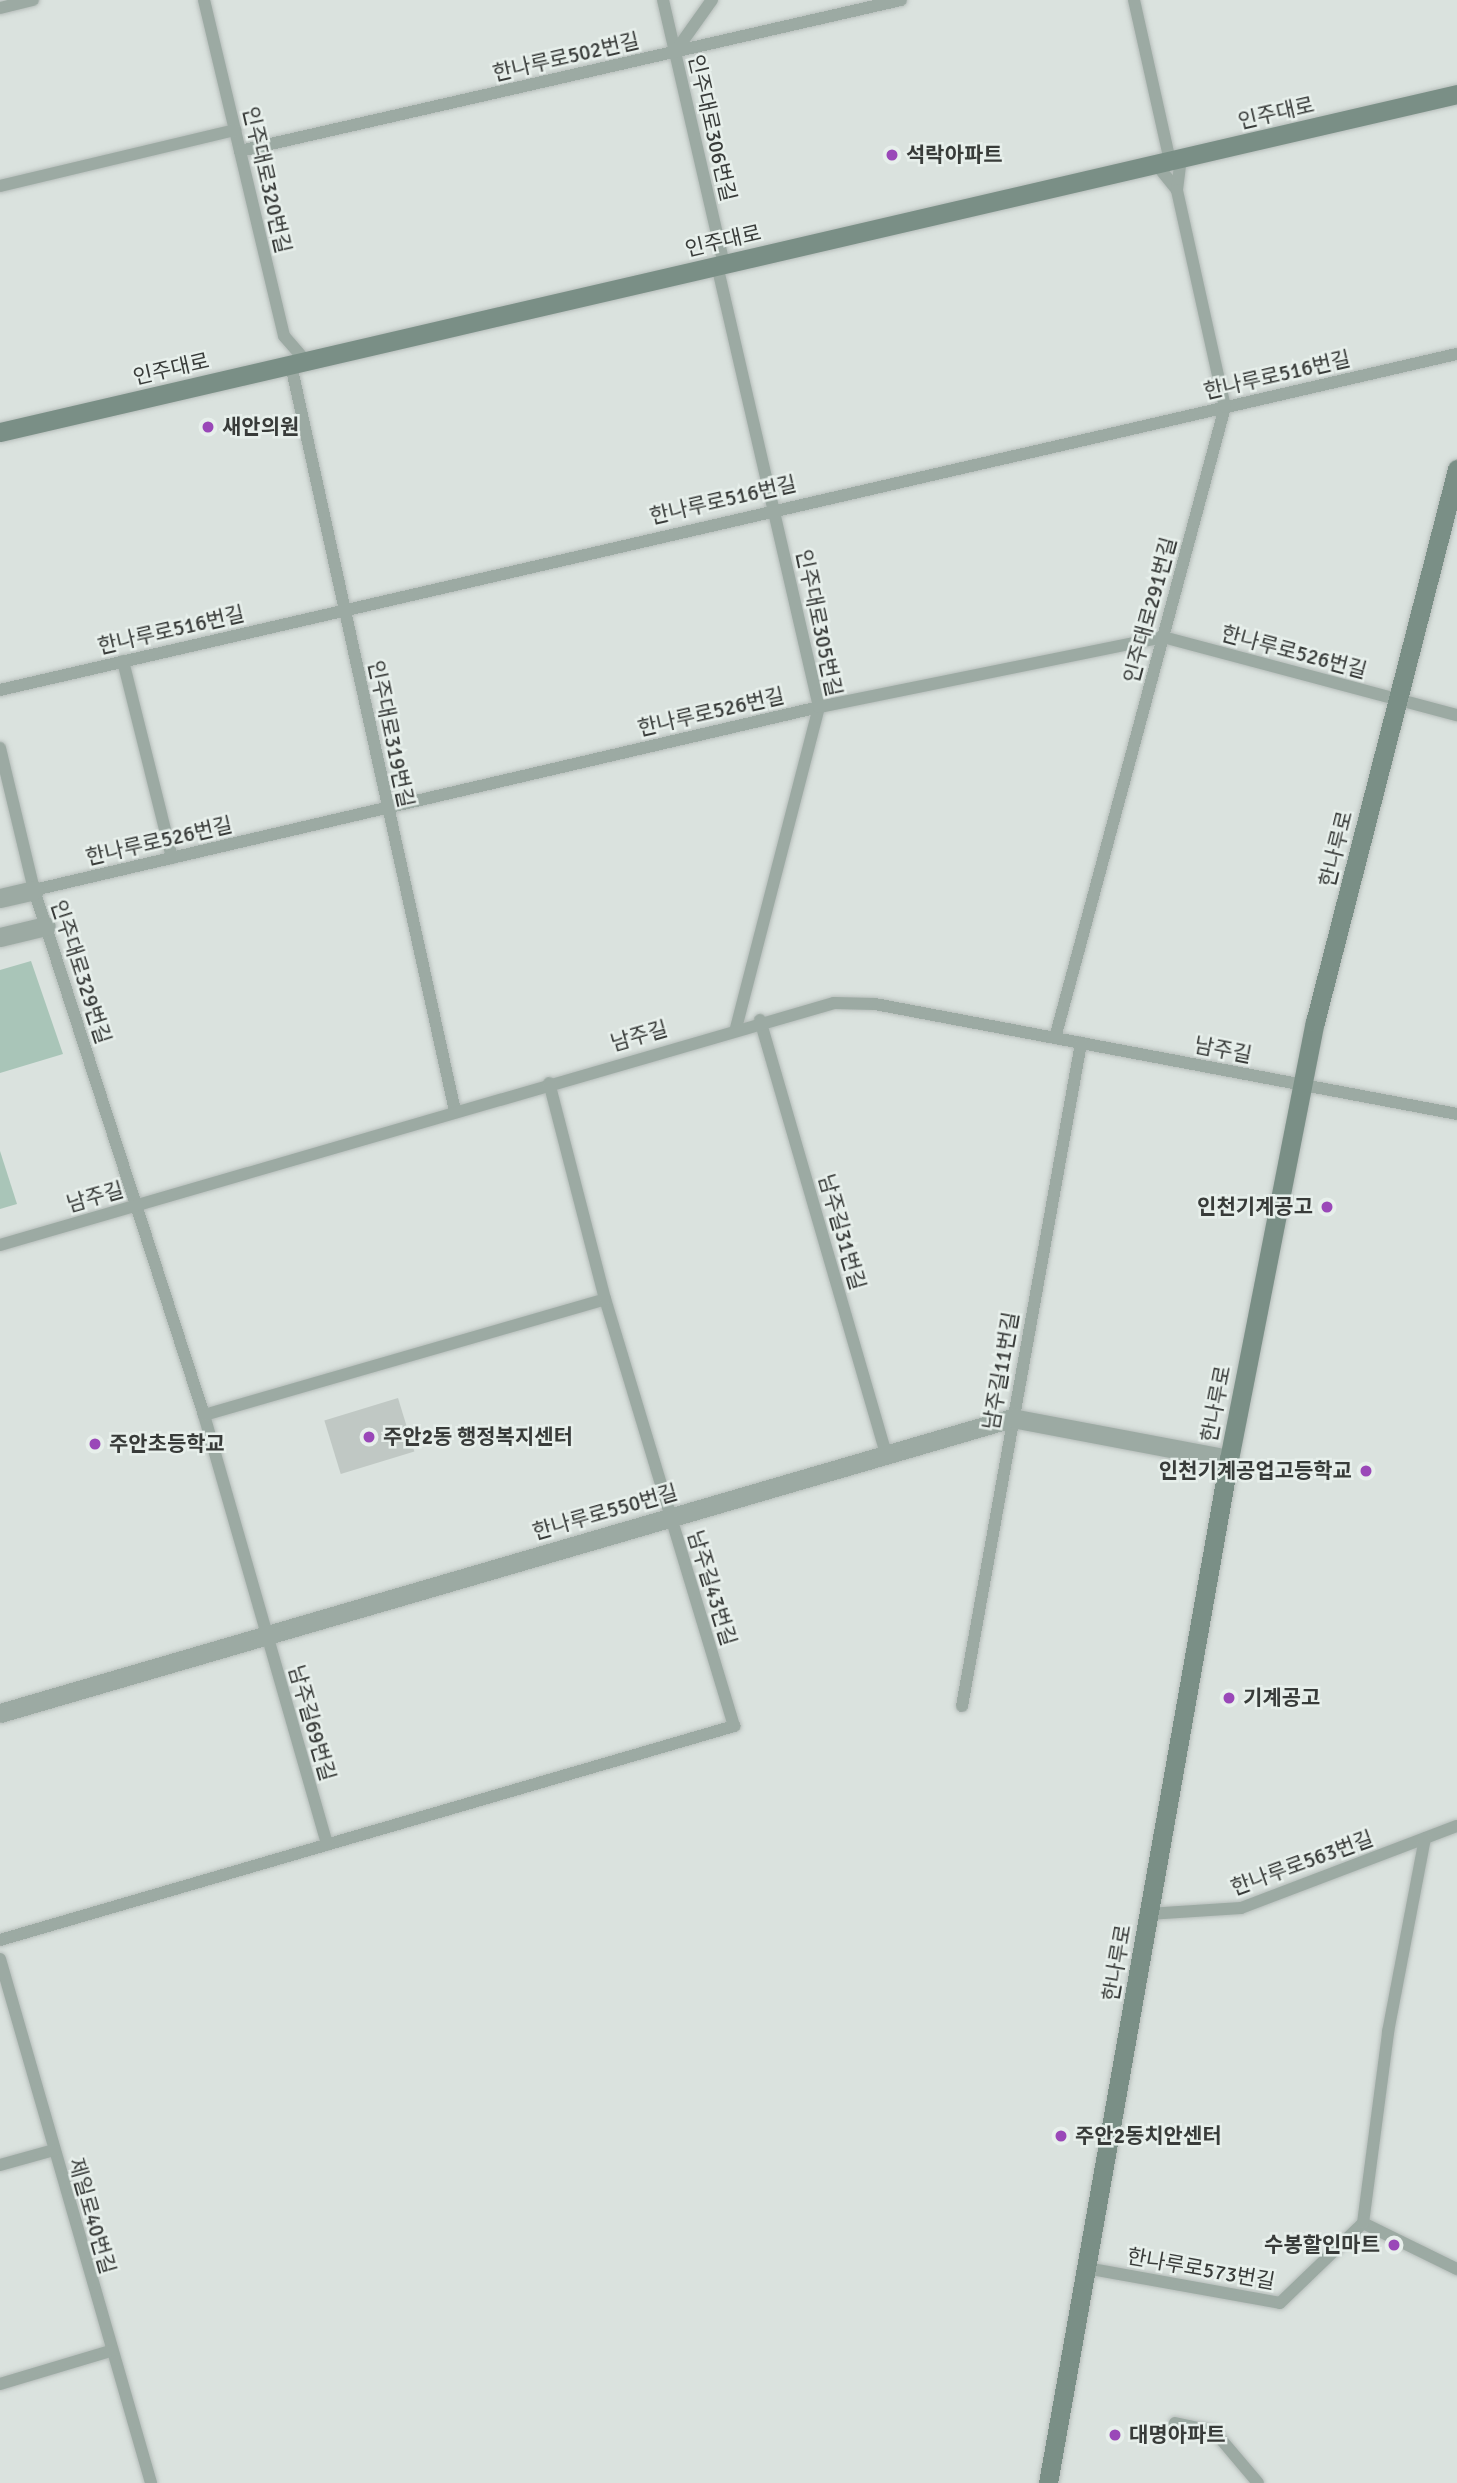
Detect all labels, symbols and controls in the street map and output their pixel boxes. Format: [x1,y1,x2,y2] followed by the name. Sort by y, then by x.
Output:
[490,28,642,86] street label: 한나루로502번길
[683,52,741,204] street label: 인주대로306번길
[1236,92,1316,134] street label: 인주대로
[238,104,296,256] street label: 인주대로320번길
[906,142,1003,168] place label: 석락아파트
[884,147,900,163] marker: 석락아파트
[683,220,763,262] street label: 인주대로
[1201,346,1353,404] street label: 한나루로516번길
[131,348,211,390] street label: 인주대로
[222,414,299,440] place label: 새안의원
[200,419,216,435] marker: 새안의원
[647,471,799,529] street label: 한나루로516번길
[1118,534,1182,686] street label: 인주대로291번길
[791,547,847,699] street label: 인주대로305번길
[95,601,247,659] street label: 한나루로516번길
[1218,620,1370,684] street label: 한나루로526번길
[363,658,419,810] street label: 인주대로319번길
[635,683,787,741] street label: 한나루로526번길
[1314,808,1358,890] street label: 한나루로
[83,812,235,870] street label: 한나루로526번길
[46,897,116,1047] street label: 인주대로329번길
[608,1016,670,1056] street label: 남주길
[1192,1032,1254,1068] street label: 남주길
[813,1171,871,1293] street label: 남주길31번길
[64,1177,126,1217] street label: 남주길
[1197,1194,1313,1220] place label: 인천기계공고
[1319,1199,1335,1215] marker: 인천기계공고
[978,1310,1024,1432] street label: 남주길11번길
[1196,1364,1236,1444] street label: 한나루로
[383,1424,573,1450] place label: 주안2동 행정복지센터
[361,1429,377,1445] marker: 주안2동 행정복지센터
[109,1431,225,1457] place label: 주안초등학교
[87,1436,103,1452] marker: 주안초등학교
[1159,1458,1352,1484] place label: 인천기계공업고등학교
[1358,1463,1374,1479] marker: 인천기계공업고등학교
[529,1479,681,1545] street label: 한나루로550번길
[683,1527,741,1649] street label: 남주길43번길
[283,1662,341,1784] street label: 남주길69번길
[1243,1685,1320,1711] place label: 기계공고
[1221,1690,1237,1706] marker: 기계공고
[1227,1826,1377,1900] street label: 한나루로563번길
[1098,1923,1136,2003] street label: 한나루로
[1075,2123,1222,2149] place label: 주안2동치안센터
[1053,2128,1069,2144] marker: 주안2동치안센터
[63,2155,121,2277] street label: 제일로40번길
[1264,2232,1380,2258] place label: 수봉할인마트
[1386,2237,1402,2253] marker: 수봉할인마트
[1125,2244,1277,2294] street label: 한나루로573번길
[1129,2422,1226,2448] place label: 대명아파트
[1107,2427,1123,2443] marker: 대명아파트

